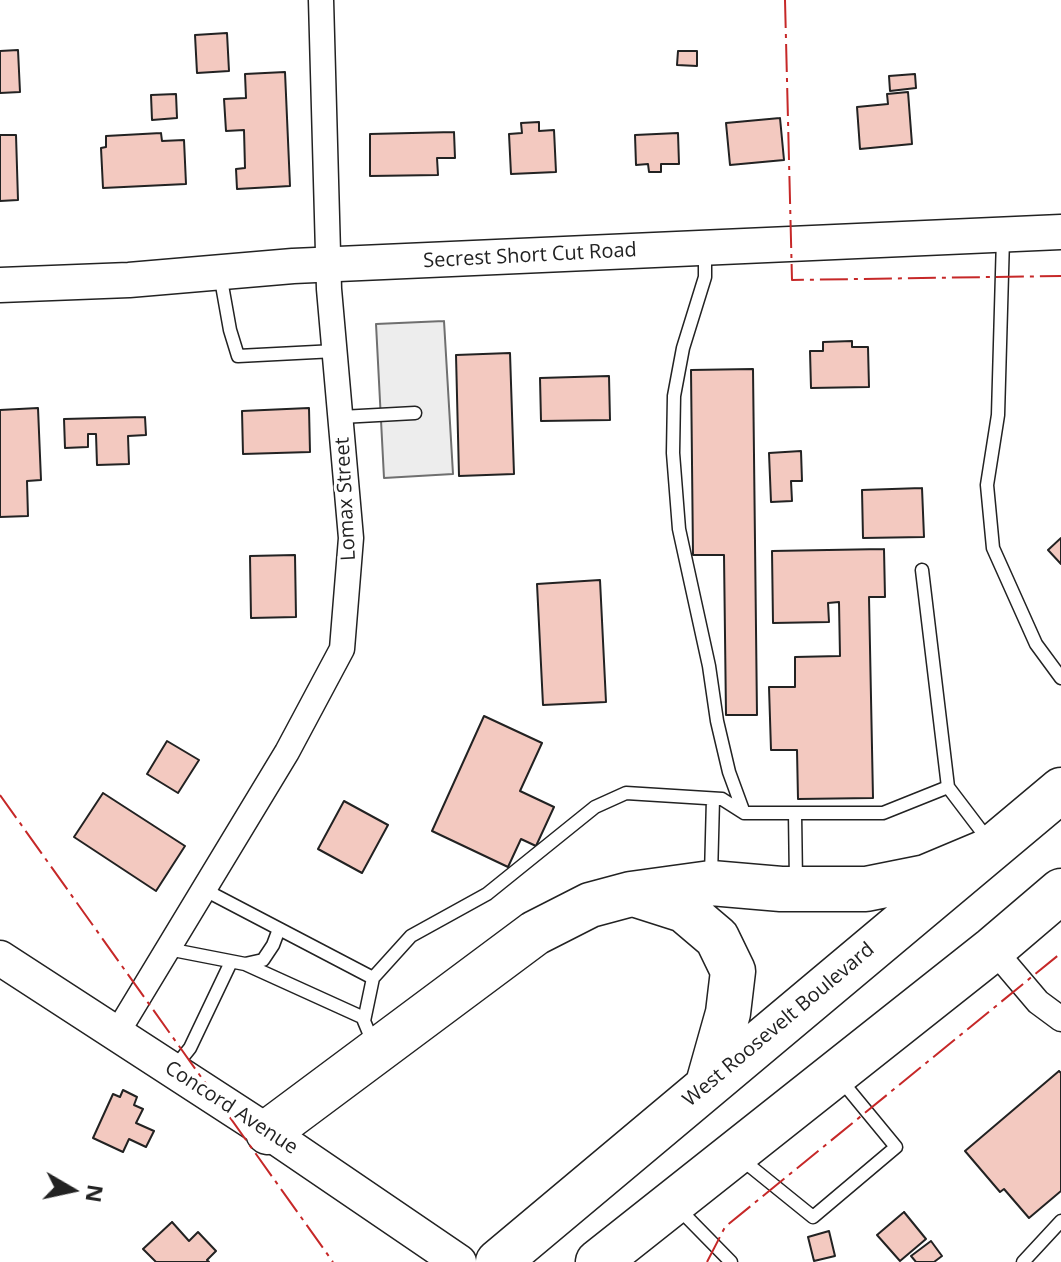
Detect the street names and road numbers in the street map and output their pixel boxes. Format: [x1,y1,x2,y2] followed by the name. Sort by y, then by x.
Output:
[423,238,637,274] street label: Secrest Short Cut Road
[331,437,361,561] street label: Lomax Street
[678,938,880,1112] street label: West Roosevelt Boulevard
[160,1056,302,1160] street label: Concord Avenue

